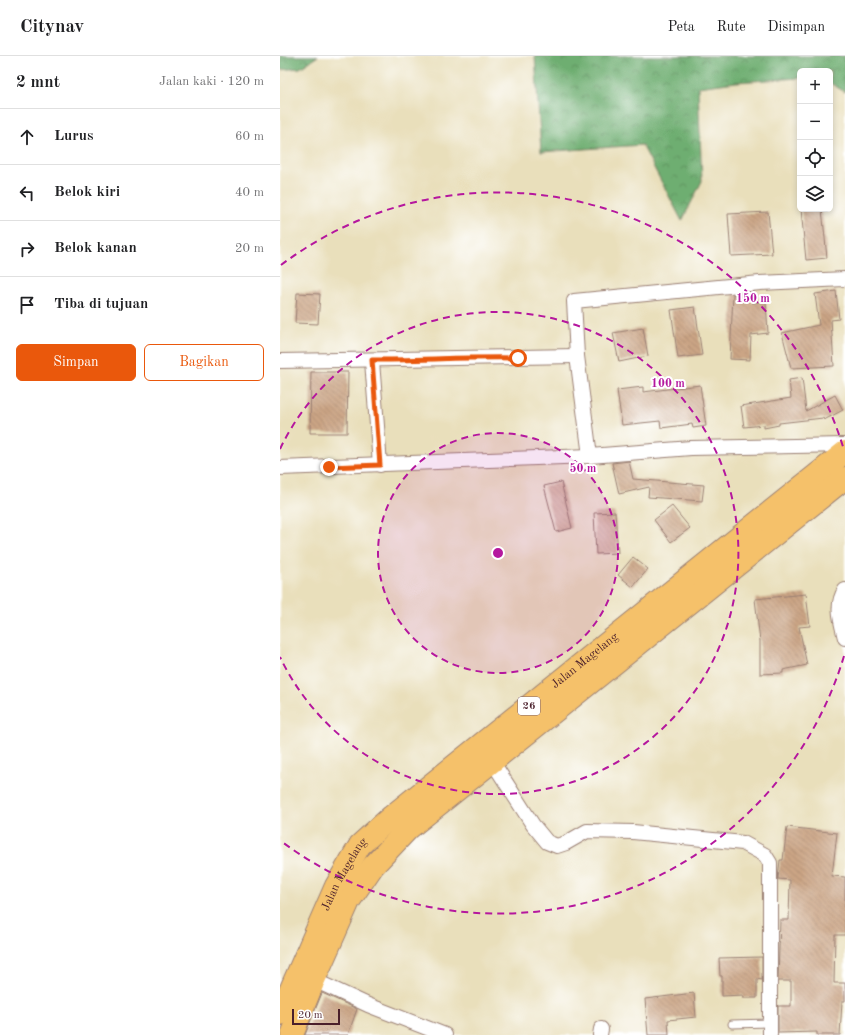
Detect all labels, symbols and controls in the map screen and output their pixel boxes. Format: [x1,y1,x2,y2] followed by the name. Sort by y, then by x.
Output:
[20,18,84,37] text: Citynav
[668,20,695,34] text: Peta
[717,20,746,34] text: Rute
[768,20,825,34] text: Disimpan
[797,68,833,212] map controls
[797,68,833,104] button: +
[16,74,60,91] text: 2 mnt
[159,75,264,88] text: Jalan kaki · 120 m
[797,104,833,140] button: −
[16,126,38,148] icon: ahead
[54,129,94,144] text: Lurus
[235,130,264,143] text: 60 m
[797,140,833,176] button: locate
[797,176,833,212] button: layers
[16,182,38,204] icon: left
[54,185,120,200] text: Belok kiri
[235,186,264,199] text: 40 m
[16,238,38,260] icon: right
[54,241,137,256] text: Belok kanan
[235,242,264,255] text: 20 m
[736,292,770,305] text: 150 m
[16,294,38,316] icon: arrive
[54,297,148,312] text: Tiba di tujuan
[16,344,136,381] button: Simpan
[144,344,264,381] button: Bagikan
[509,349,527,367] route start
[651,378,685,390] text: 100 m
[320,458,338,476] route end
[570,462,597,475] text: 50 m
[491,546,505,560] centre of rings
[549,630,621,691] street label: Jalan Magelang
[518,697,540,715] road number: 26
[320,835,370,913] street label: Jalan Magelang
[292,1007,340,1026] scale bar
[298,1010,323,1021] text: 20 m

